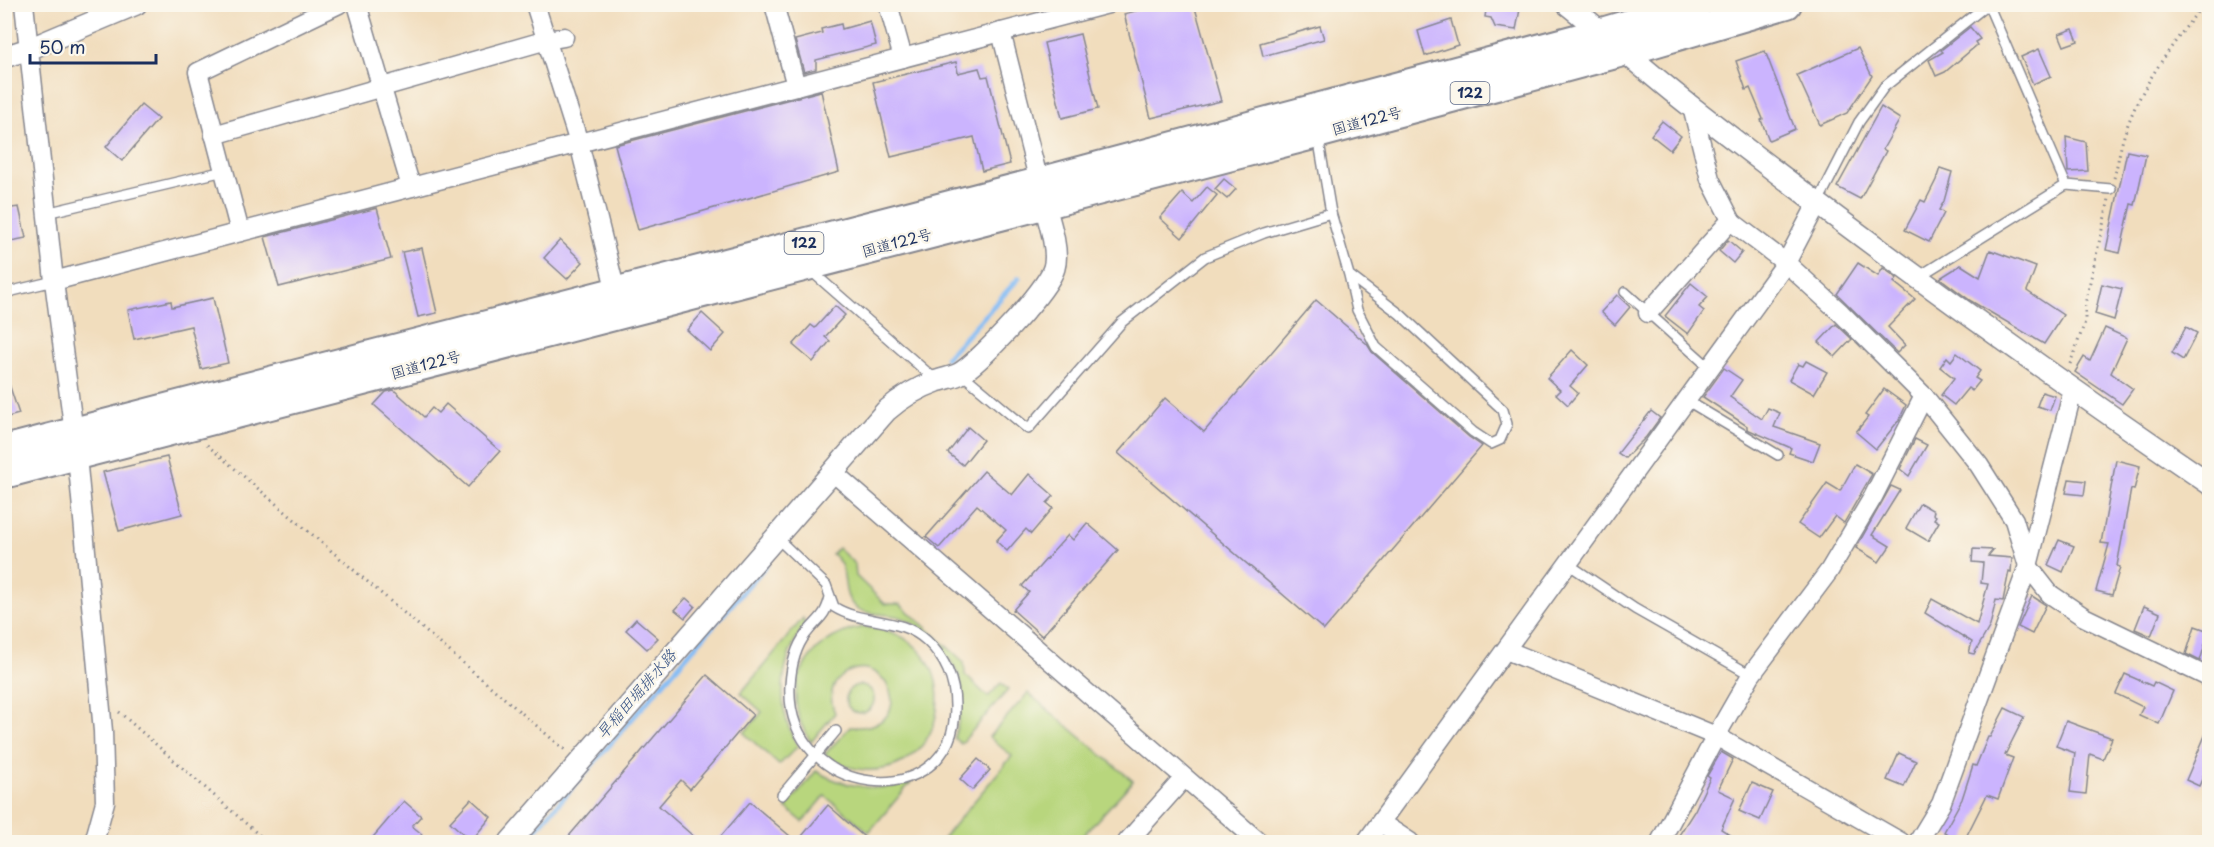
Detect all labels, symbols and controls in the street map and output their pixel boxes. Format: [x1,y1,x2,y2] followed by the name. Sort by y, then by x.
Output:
[30,27,156,65] scale bar
[39,33,86,60] text: 50 m
[1450,82,1490,104] road number: 122
[1329,99,1404,140] street label: 国道122号
[859,221,934,262] street label: 国道122号
[784,232,824,254] road number: 122
[388,343,463,384] street label: 国道122号
[589,642,682,743] water label: 早稲田堀排水路

